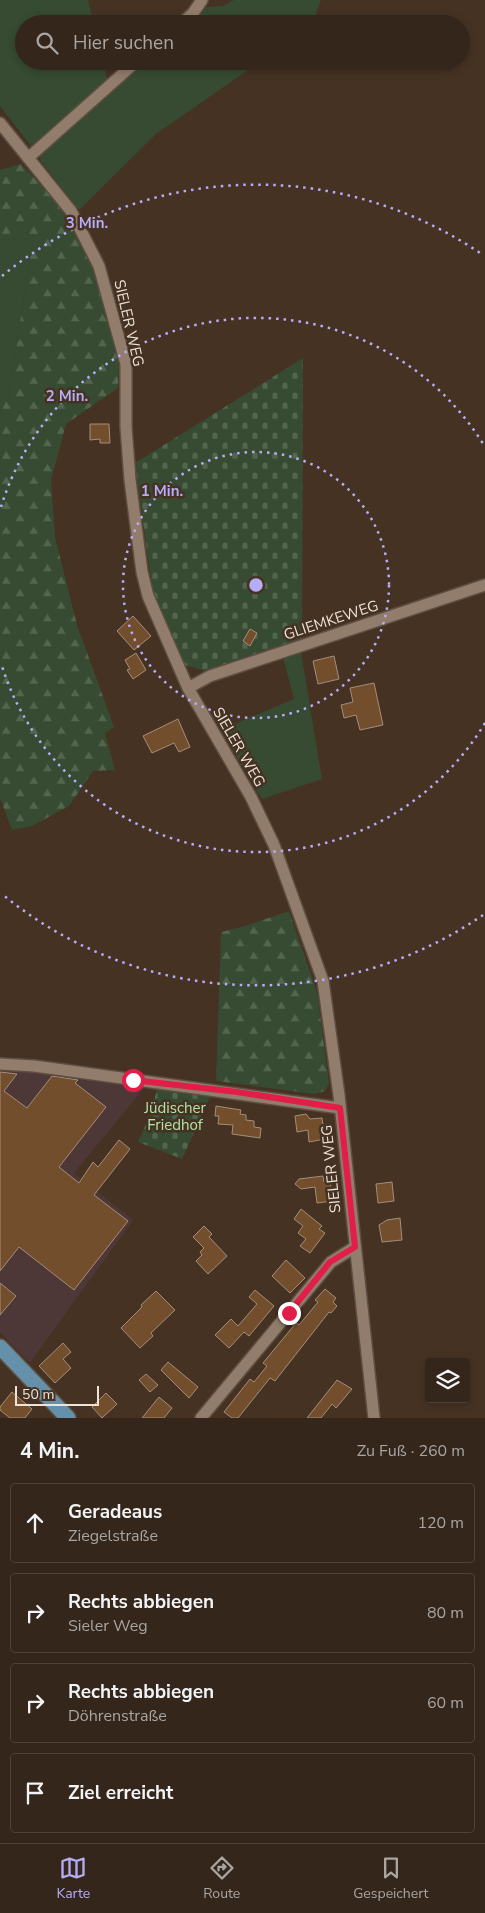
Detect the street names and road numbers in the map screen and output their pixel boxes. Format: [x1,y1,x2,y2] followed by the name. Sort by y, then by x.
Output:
[109,278,149,368] street label: SIELER WEG
[281,595,381,645] street label: GLIEMKEWEG
[208,704,270,790] street label: SIELER WEG
[316,1124,346,1214] street label: SIELER WEG

